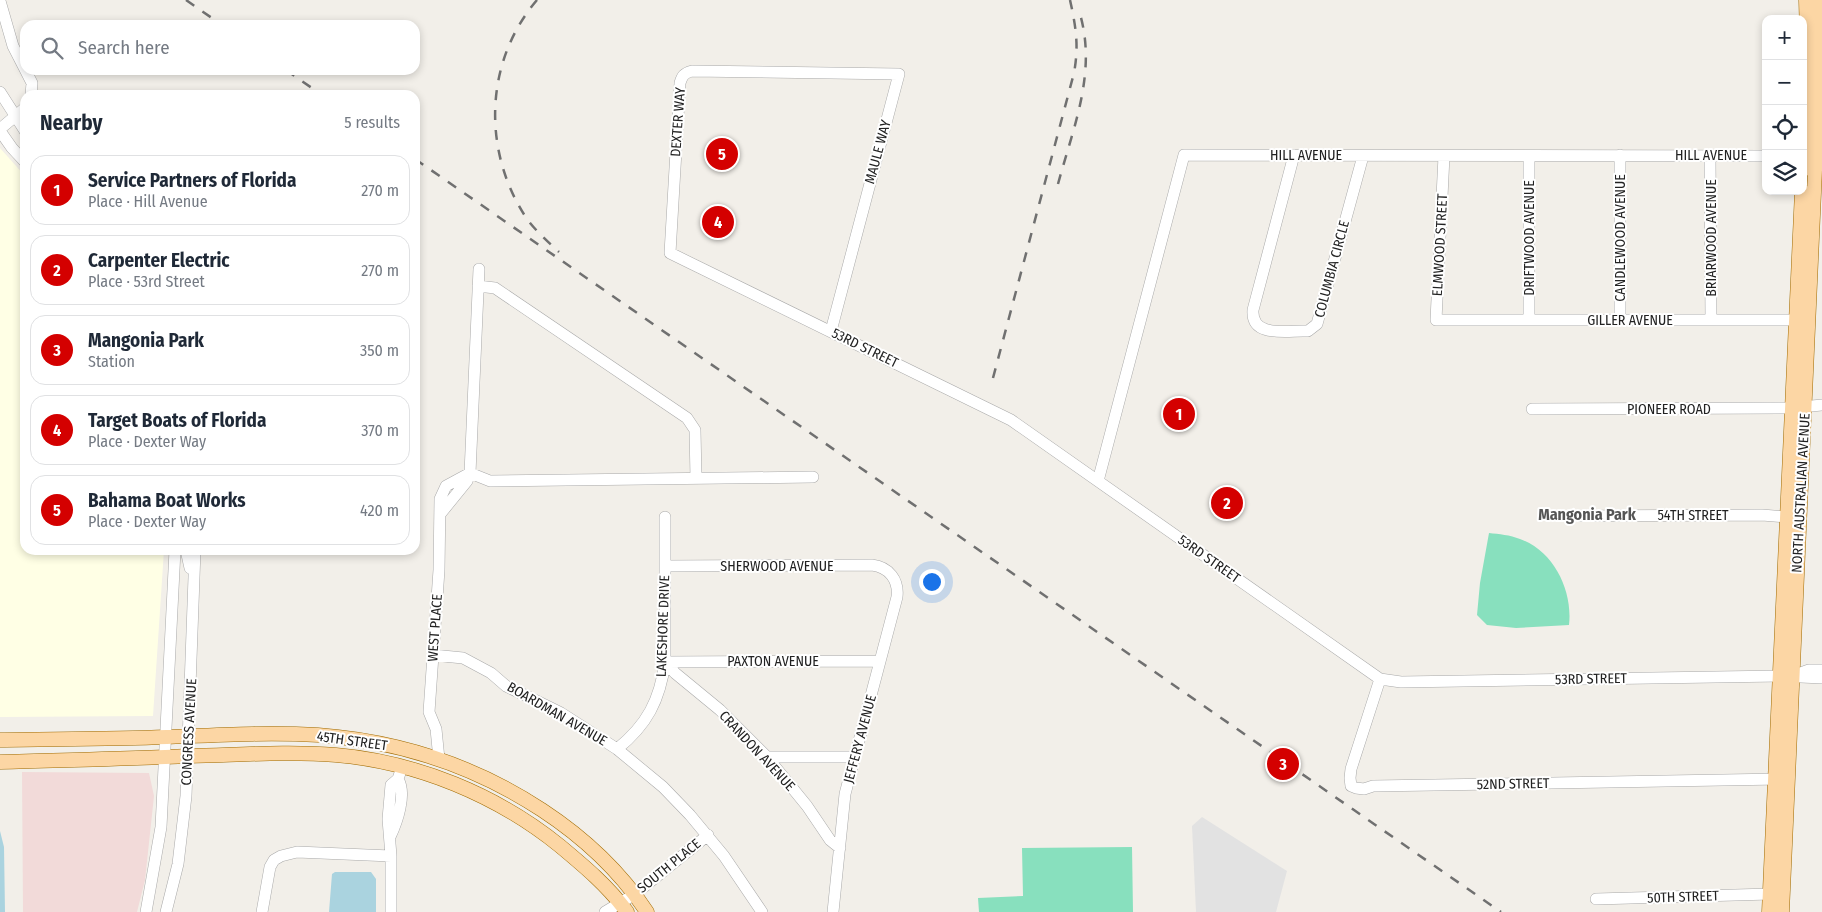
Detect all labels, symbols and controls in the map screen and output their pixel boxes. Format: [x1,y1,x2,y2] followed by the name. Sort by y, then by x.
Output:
[1762,15,1807,195] map controls
[1762,15,1807,60] button: +
[20,20,420,75] search box
[38,34,66,62] icon: search
[78,36,170,59] text: Search here
[1762,60,1807,105] button: −
[667,87,689,157] street label: DEXTER WAY
[1762,105,1807,150] button: locate
[40,110,102,136] text: Nearby
[344,113,400,132] text: 5 results
[861,118,895,186] street label: MAULE WAY
[706,135,738,173] pin: 5
[1270,147,1342,164] street label: HILL AVENUE
[1675,147,1747,164] street label: HILL AVENUE
[1762,150,1807,195] button: layers
[88,169,296,192] text: Service Partners of Florida
[1612,174,1629,302] street label: CANDLEWOOD AVENUE
[1703,179,1720,297] street label: BRIARWOOD AVENUE
[1521,180,1538,296] street label: DRIFTWOOD AVENUE
[54,181,60,200] text: 1
[361,181,399,200] text: 270 m
[88,192,208,211] text: Place · Hill Avenue
[1429,193,1451,297] street label: ELMWOOD STREET
[702,203,734,241] pin: 4
[1311,218,1353,319] street label: COLUMBIA CIRCLE
[88,249,230,272] text: Carpenter Electric
[53,261,61,280] text: 2
[361,261,399,280] text: 270 m
[88,272,205,291] text: Place · 53rd Street
[1587,312,1673,329] street label: GILLER AVENUE
[829,325,902,372] street label: 53RD STREET
[88,329,204,352] text: Mangonia Park
[53,341,61,360] text: 3
[360,341,399,360] text: 350 m
[88,352,135,371] text: Station
[1163,395,1195,433] pin: 1
[1627,401,1711,418] street label: PIONEER ROAD
[88,409,266,432] text: Target Boats of Florida
[1788,412,1814,573] street label: NORTH AUSTRALIAN AVENUE
[53,421,61,440] text: 4
[361,421,399,440] text: 370 m
[88,432,206,451] text: Place · Dexter Way
[1211,484,1243,522] pin: 2
[88,489,246,512] text: Bahama Boat Works
[53,501,61,520] text: 5
[360,501,399,520] text: 420 m
[1538,505,1637,524] district label: Mangonia Park
[1657,507,1729,524] street label: 54TH STREET
[88,512,206,531] text: Place · Dexter Way
[1175,531,1244,587] street label: 53RD STREET
[720,558,834,575] street label: SHERWOOD AVENUE
[919,569,945,595] your location
[653,574,673,677] street label: LAKESHORE DRIVE
[424,593,446,662] street label: WEST PLACE
[727,653,819,670] street label: PAXTON AVENUE
[1555,670,1628,688] street label: 53RD STREET
[178,678,200,786] street label: CONGRESS AVENUE
[504,678,610,750] street label: BOARDMAN AVENUE
[840,692,880,785] street label: JEFFERY AVENUE
[715,707,799,795] street label: CRANDON AVENUE
[316,728,389,754] street label: 45TH STREET
[1267,745,1299,783] pin: 3
[1476,775,1550,793] street label: 52ND STREET
[634,835,704,897] street label: SOUTH PLACE
[1647,887,1720,907] street label: 50TH STREET

